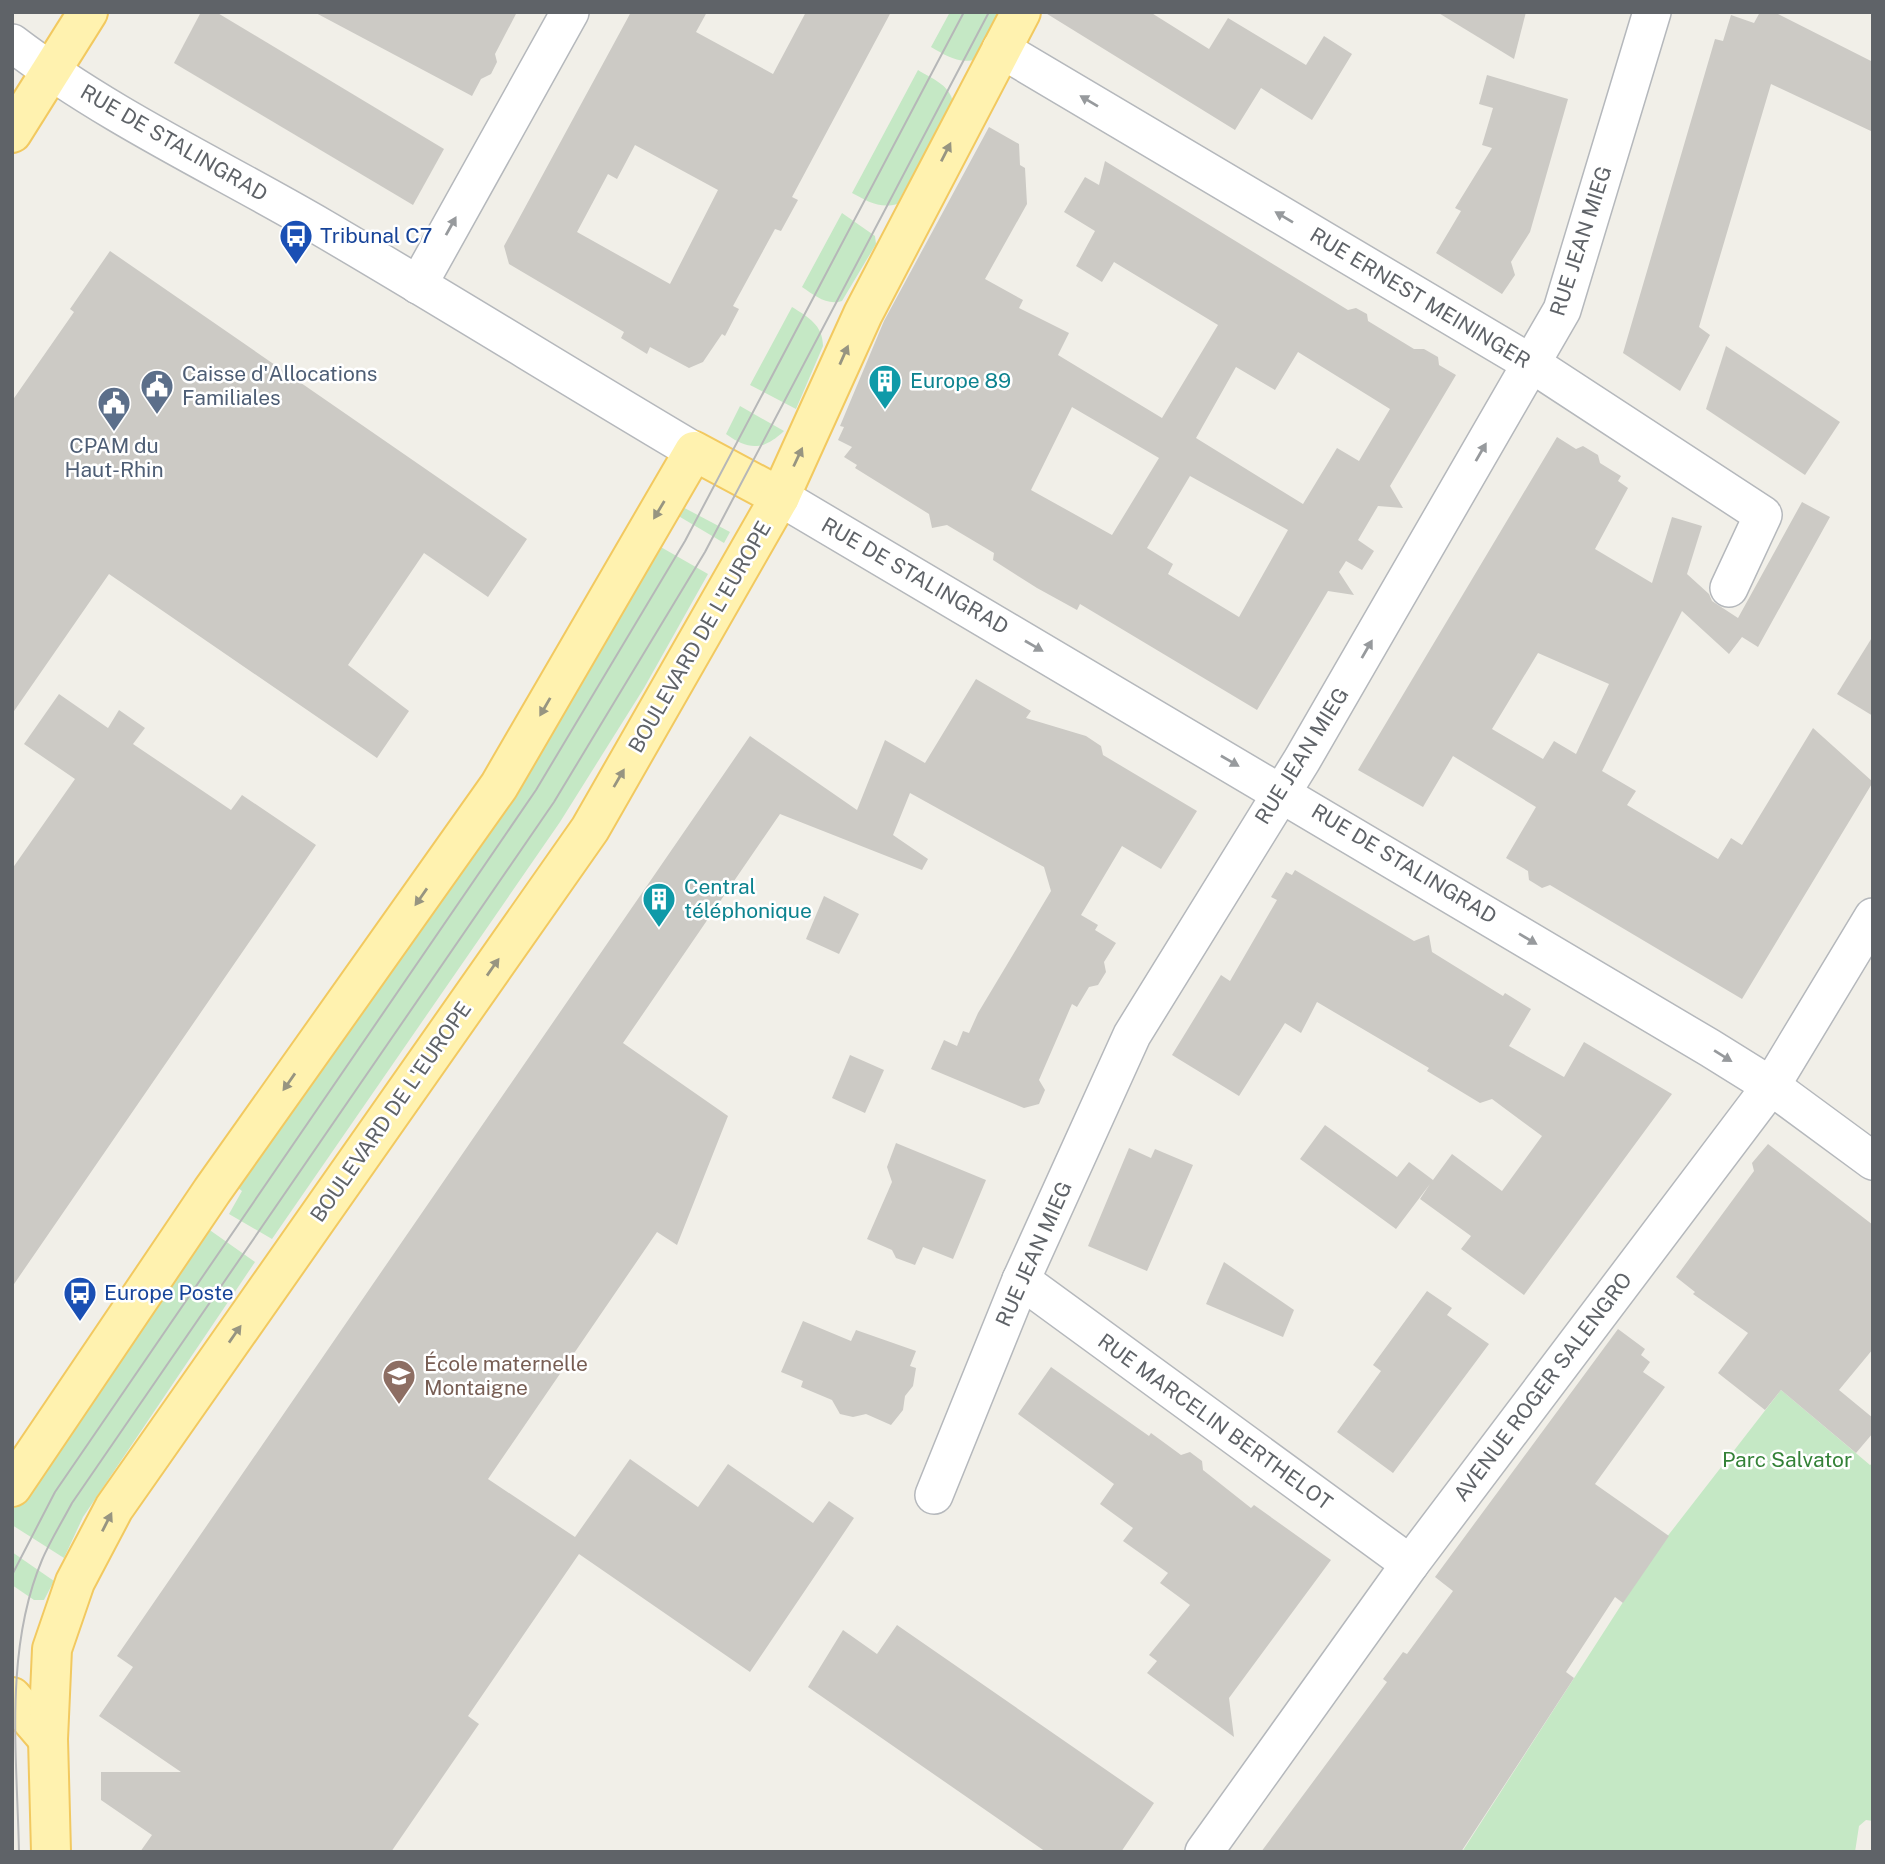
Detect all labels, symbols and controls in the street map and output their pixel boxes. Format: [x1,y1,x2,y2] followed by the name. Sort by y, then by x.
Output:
[76,79,272,206] street label: RUE DE STALINGRAD
[1079,94,1098,107] one-way arrow
[941,142,952,162] one-way arrow
[1544,163,1617,319] street label: RUE JEAN MIEG
[1275,211,1294,223] one-way arrow
[445,216,457,235] one-way arrow
[277,217,315,266] bus stop icon: Tribunal C7
[1306,222,1535,373] street label: RUE ERNEST MEININGER
[320,223,432,248] place label: Tribunal C7
[838,345,850,365] one-way arrow
[182,361,377,410] place label: Caisse d'Allocations Familiales
[866,362,904,411] building icon: Europe 89
[138,367,176,416] public building icon: Caisse d'Allocations Familiales
[910,368,1011,393] place label: Europe 89
[95,384,133,433] public building icon: CPAM du Haut-Rhin
[64,433,164,482] place label: CPAM du Haut-Rhin
[1475,443,1488,462] one-way arrow
[793,447,804,467] one-way arrow
[653,500,665,519] one-way arrow
[817,512,1013,639] street label: RUE DE STALINGRAD
[623,517,776,757] street label: BOULEVARD DE L'EUROPE
[1024,639,1044,651] one-way arrow
[1361,639,1373,658] one-way arrow
[1250,683,1354,829] street label: RUE JEAN MIEG
[539,697,551,716] one-way arrow
[1221,755,1240,767] one-way arrow
[613,769,625,788] one-way arrow
[1307,798,1501,929] street label: RUE DE STALINGRAD
[684,874,812,923] place label: Central téléphonique
[640,880,678,929] building icon: Central téléphonique
[414,888,428,906] one-way arrow
[1519,933,1538,945] one-way arrow
[486,958,500,976] one-way arrow
[305,997,476,1227] street label: BOULEVARD DE L'EUROPE
[1714,1050,1733,1062] one-way arrow
[282,1073,296,1091] one-way arrow
[990,1177,1077,1330] street label: RUE JEAN MIEG
[1448,1267,1637,1506] street label: AVENUE ROGER SALENGRO
[61,1274,99,1323] bus stop icon: Europe Poste
[104,1280,234,1305] place label: Europe Poste
[228,1325,242,1343] one-way arrow
[1093,1328,1337,1515] street label: RUE MARCELIN BERTHELOT
[424,1351,588,1400] place label: École maternelle Montaigne
[380,1357,418,1406] school or university icon: École maternelle Montaigne
[1722,1447,1852,1472] park label: Parc Salvator
[100,1511,112,1531] one-way arrow

